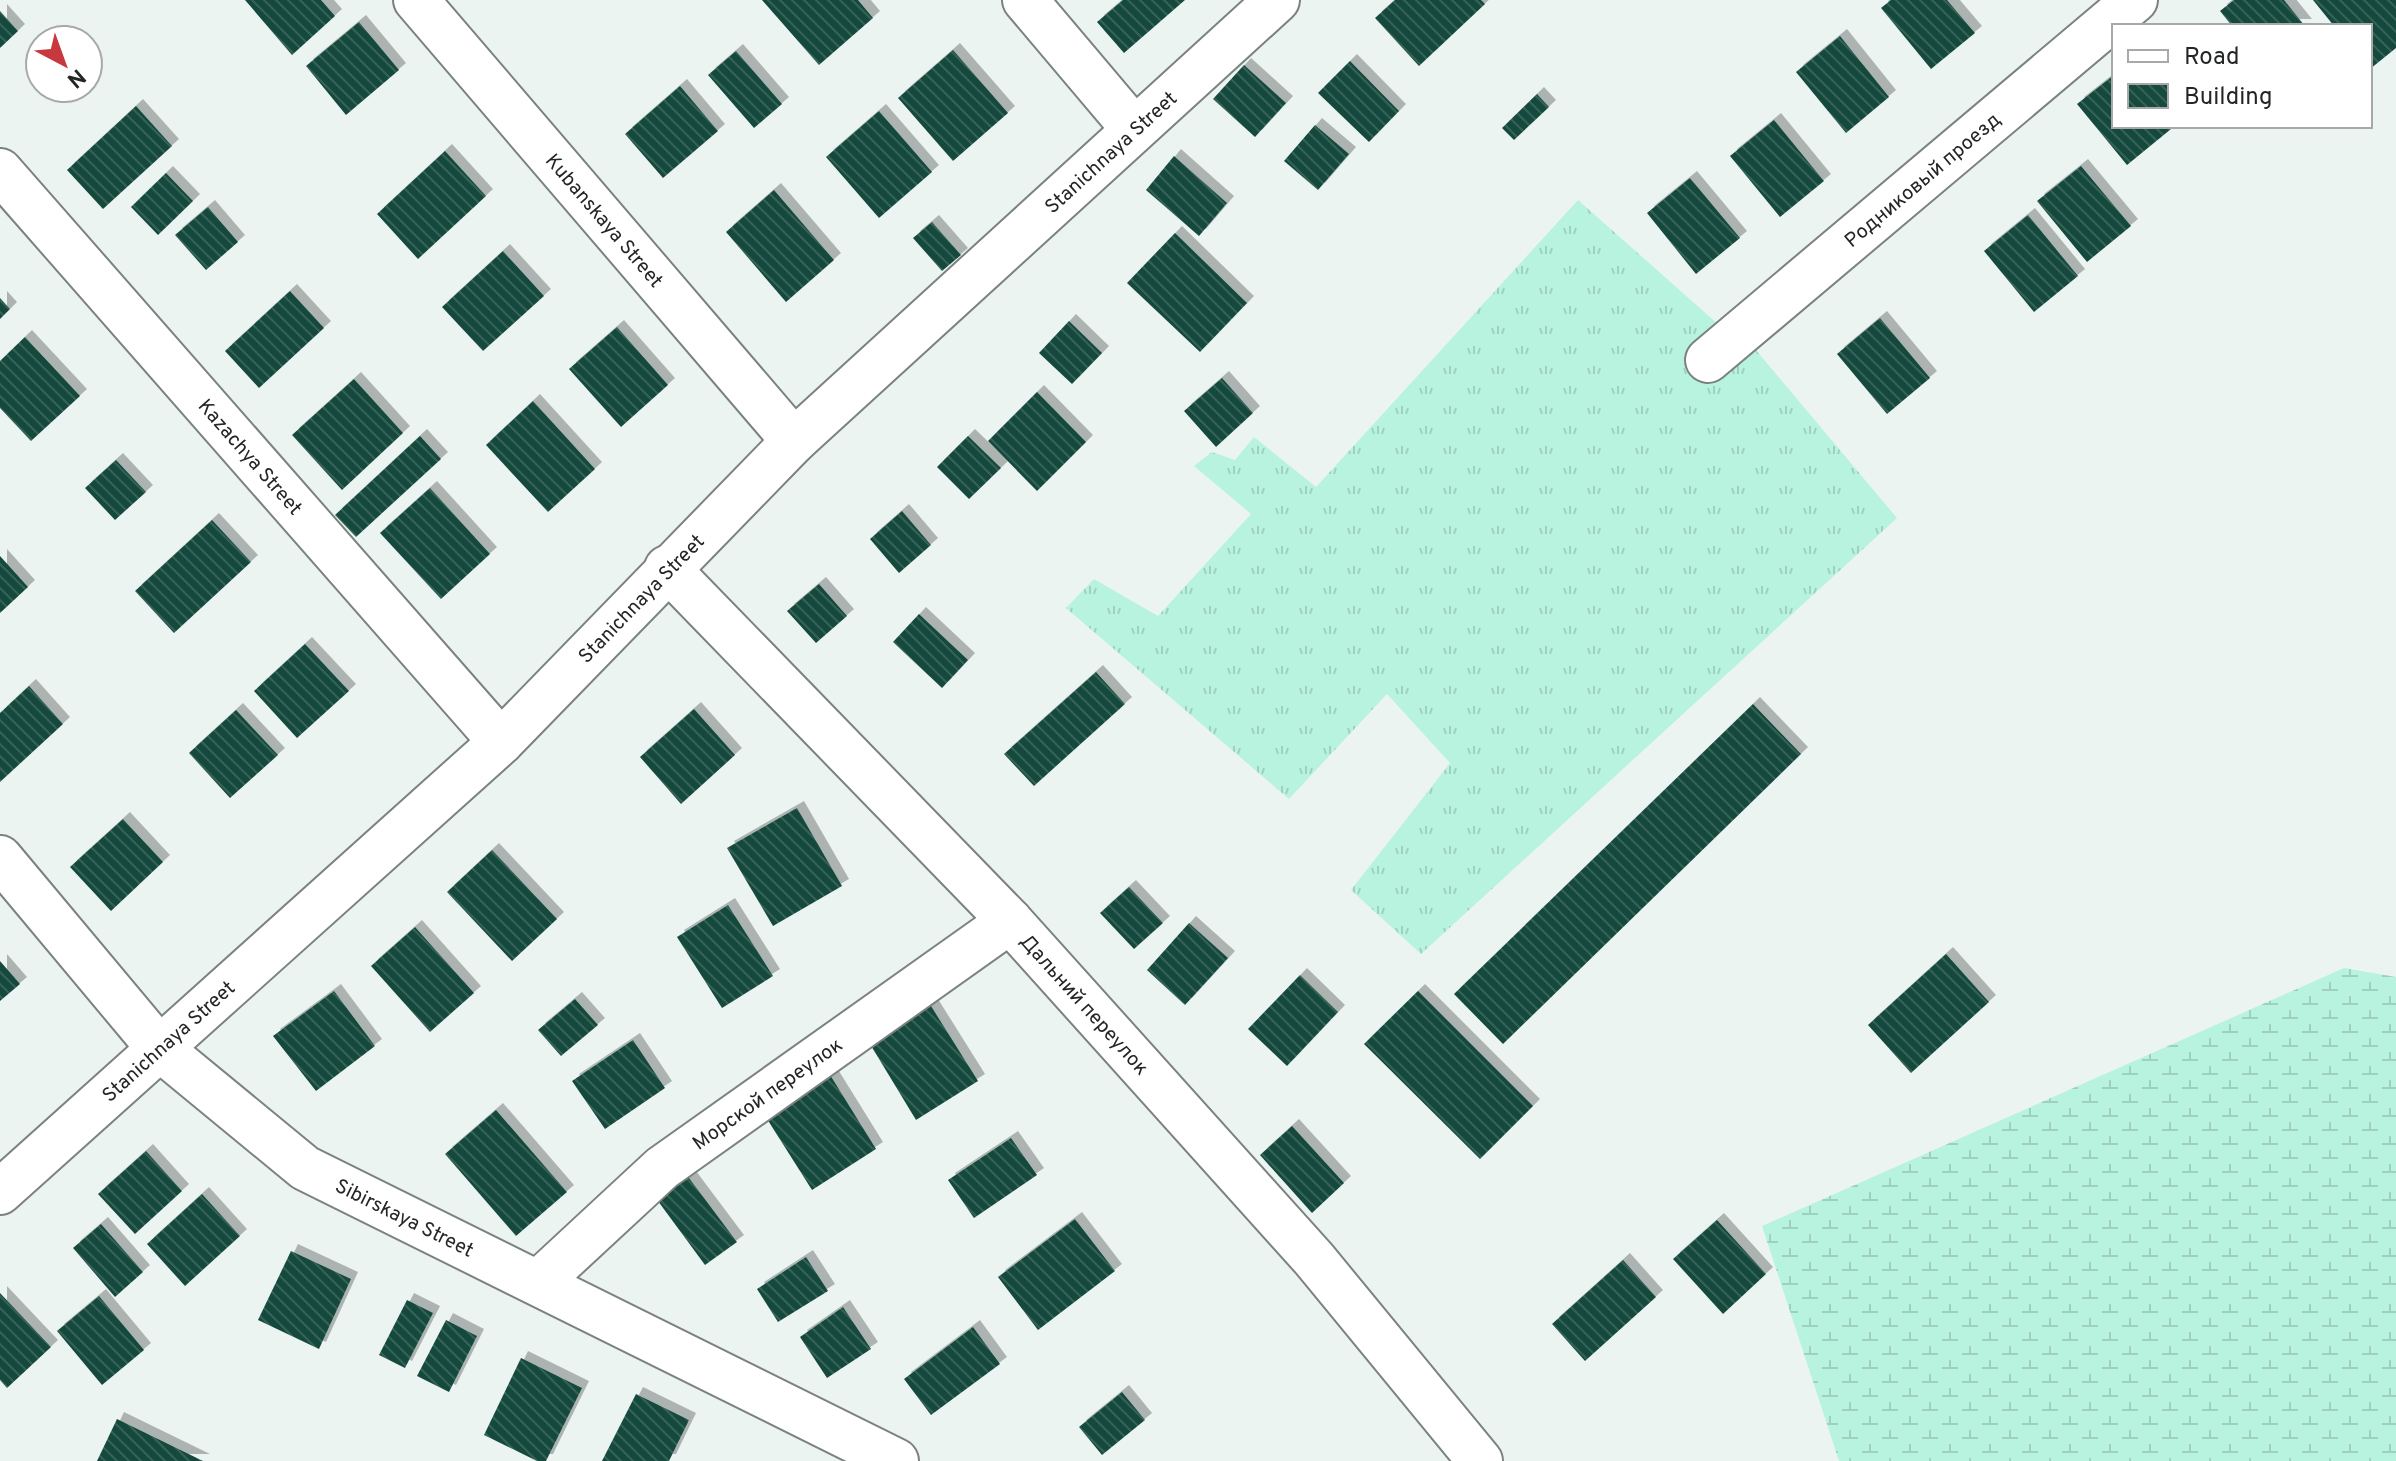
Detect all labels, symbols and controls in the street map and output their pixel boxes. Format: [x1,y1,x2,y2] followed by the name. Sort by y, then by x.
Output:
[24,24,104,104] north arrow
[2112,24,2372,128] legend
[2184,43,2240,73] text: Road
[61,62,90,93] text: N
[2184,83,2273,113] text: Building
[1040,87,1183,221] street label: Stanichnaya Street
[1840,108,2007,254] street label: Родниковый проезд
[539,149,668,294] street label: Kubanskaya Street
[191,394,307,521] street label: Kazachya Street
[574,530,711,670] street label: Stanichnaya Street
[1013,929,1154,1082] street label: Дальний переулок
[97,976,241,1109] street label: Stanichnaya Street
[688,1033,848,1157] street label: Морской переулок
[330,1174,477,1265] street label: Sibirskaya Street

